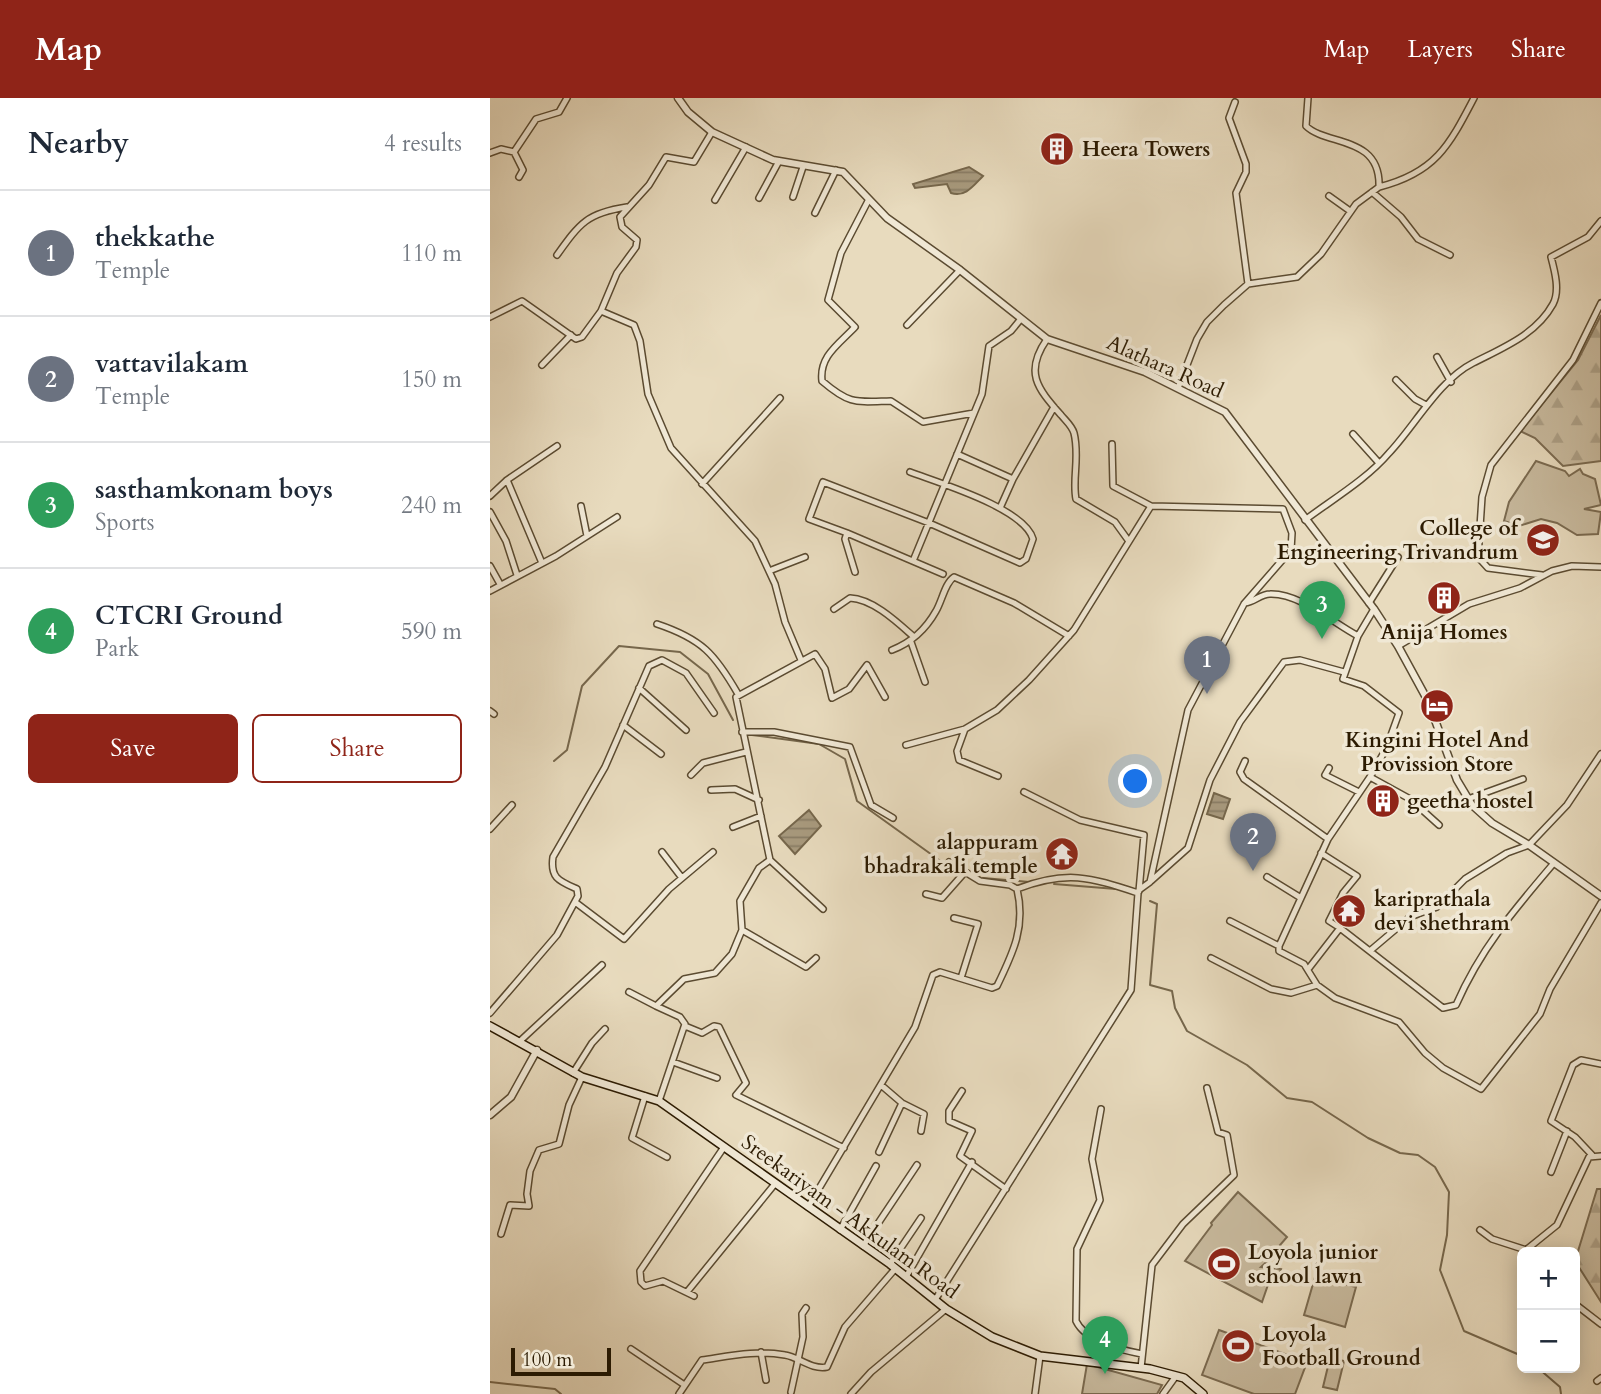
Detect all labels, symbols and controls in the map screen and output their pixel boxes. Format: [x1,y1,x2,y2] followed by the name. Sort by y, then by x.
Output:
[35,27,102,72] text: Map
[1324,33,1370,66] text: Map
[1408,33,1473,66] text: Layers
[1511,33,1566,66] text: Share
[28,123,129,164] text: Nearby
[384,128,462,159] text: 4 results
[1038,130,1076,168] building icon: Heera Towers
[1082,135,1210,164] place label: Heera Towers
[95,220,215,255] text: thekkathe
[45,238,57,269] text: 1
[401,238,462,269] text: 110 m
[95,255,170,286] text: Temple
[1102,328,1228,406] street label: Alathara Road
[95,346,248,381] text: vattavilakam
[45,364,57,395] text: 2
[401,364,462,395] text: 150 m
[95,381,170,412] text: Temple
[95,472,333,507] text: sasthamkonam boys
[45,490,57,521] text: 3
[401,490,462,521] text: 240 m
[95,507,155,538] text: Sports
[1277,514,1522,567] place label: College of Engineering Trivandrum
[1524,521,1562,559] school or university icon: College of Engineering Trivandrum
[1425,579,1463,617] building icon: Anija Homes
[1299,581,1345,639] pin: 3
[95,598,283,633] text: CTCRI Ground
[45,616,57,647] text: 4
[401,616,462,647] text: 590 m
[1381,618,1507,647] place label: Anija Homes
[95,633,139,664] text: Park
[1184,636,1230,694] pin: 1
[1418,687,1456,725] hotel icon: Kingini Hotel And Provission Store
[28,714,238,783] button: Save
[252,714,462,783] button: Share
[1345,726,1529,779] place label: Kingini Hotel And Provission Store
[1118,764,1152,798] your location
[1364,782,1402,820] building icon: geetha hostel
[1407,787,1533,816] place label: geetha hostel
[1230,813,1276,871] pin: 2
[864,828,1039,881] place label: alappuram bhadrakali temple
[1043,835,1081,873] temple icon: alappuram bhadrakali temple
[1374,885,1510,938] place label: kariprathala devi shethram
[1330,892,1368,930] temple icon: kariprathala devi shethram
[735,1128,965,1306] street label: Sreekariyam - Akkulam Road
[1248,1238,1379,1291] place label: Loyola junior school lawn
[1205,1245,1243,1283] sports icon: Loyola junior school lawn
[1517,1247,1580,1373] map controls
[1517,1247,1580,1310] button: +
[1517,1310,1580,1373] button: −
[1082,1316,1128,1374] pin: 4
[1262,1320,1421,1373] place label: Loyola Football Ground
[1219,1327,1257,1365] sports icon: Loyola Football Ground
[511,1345,611,1377] scale bar
[522,1347,572,1373] text: 100 m

